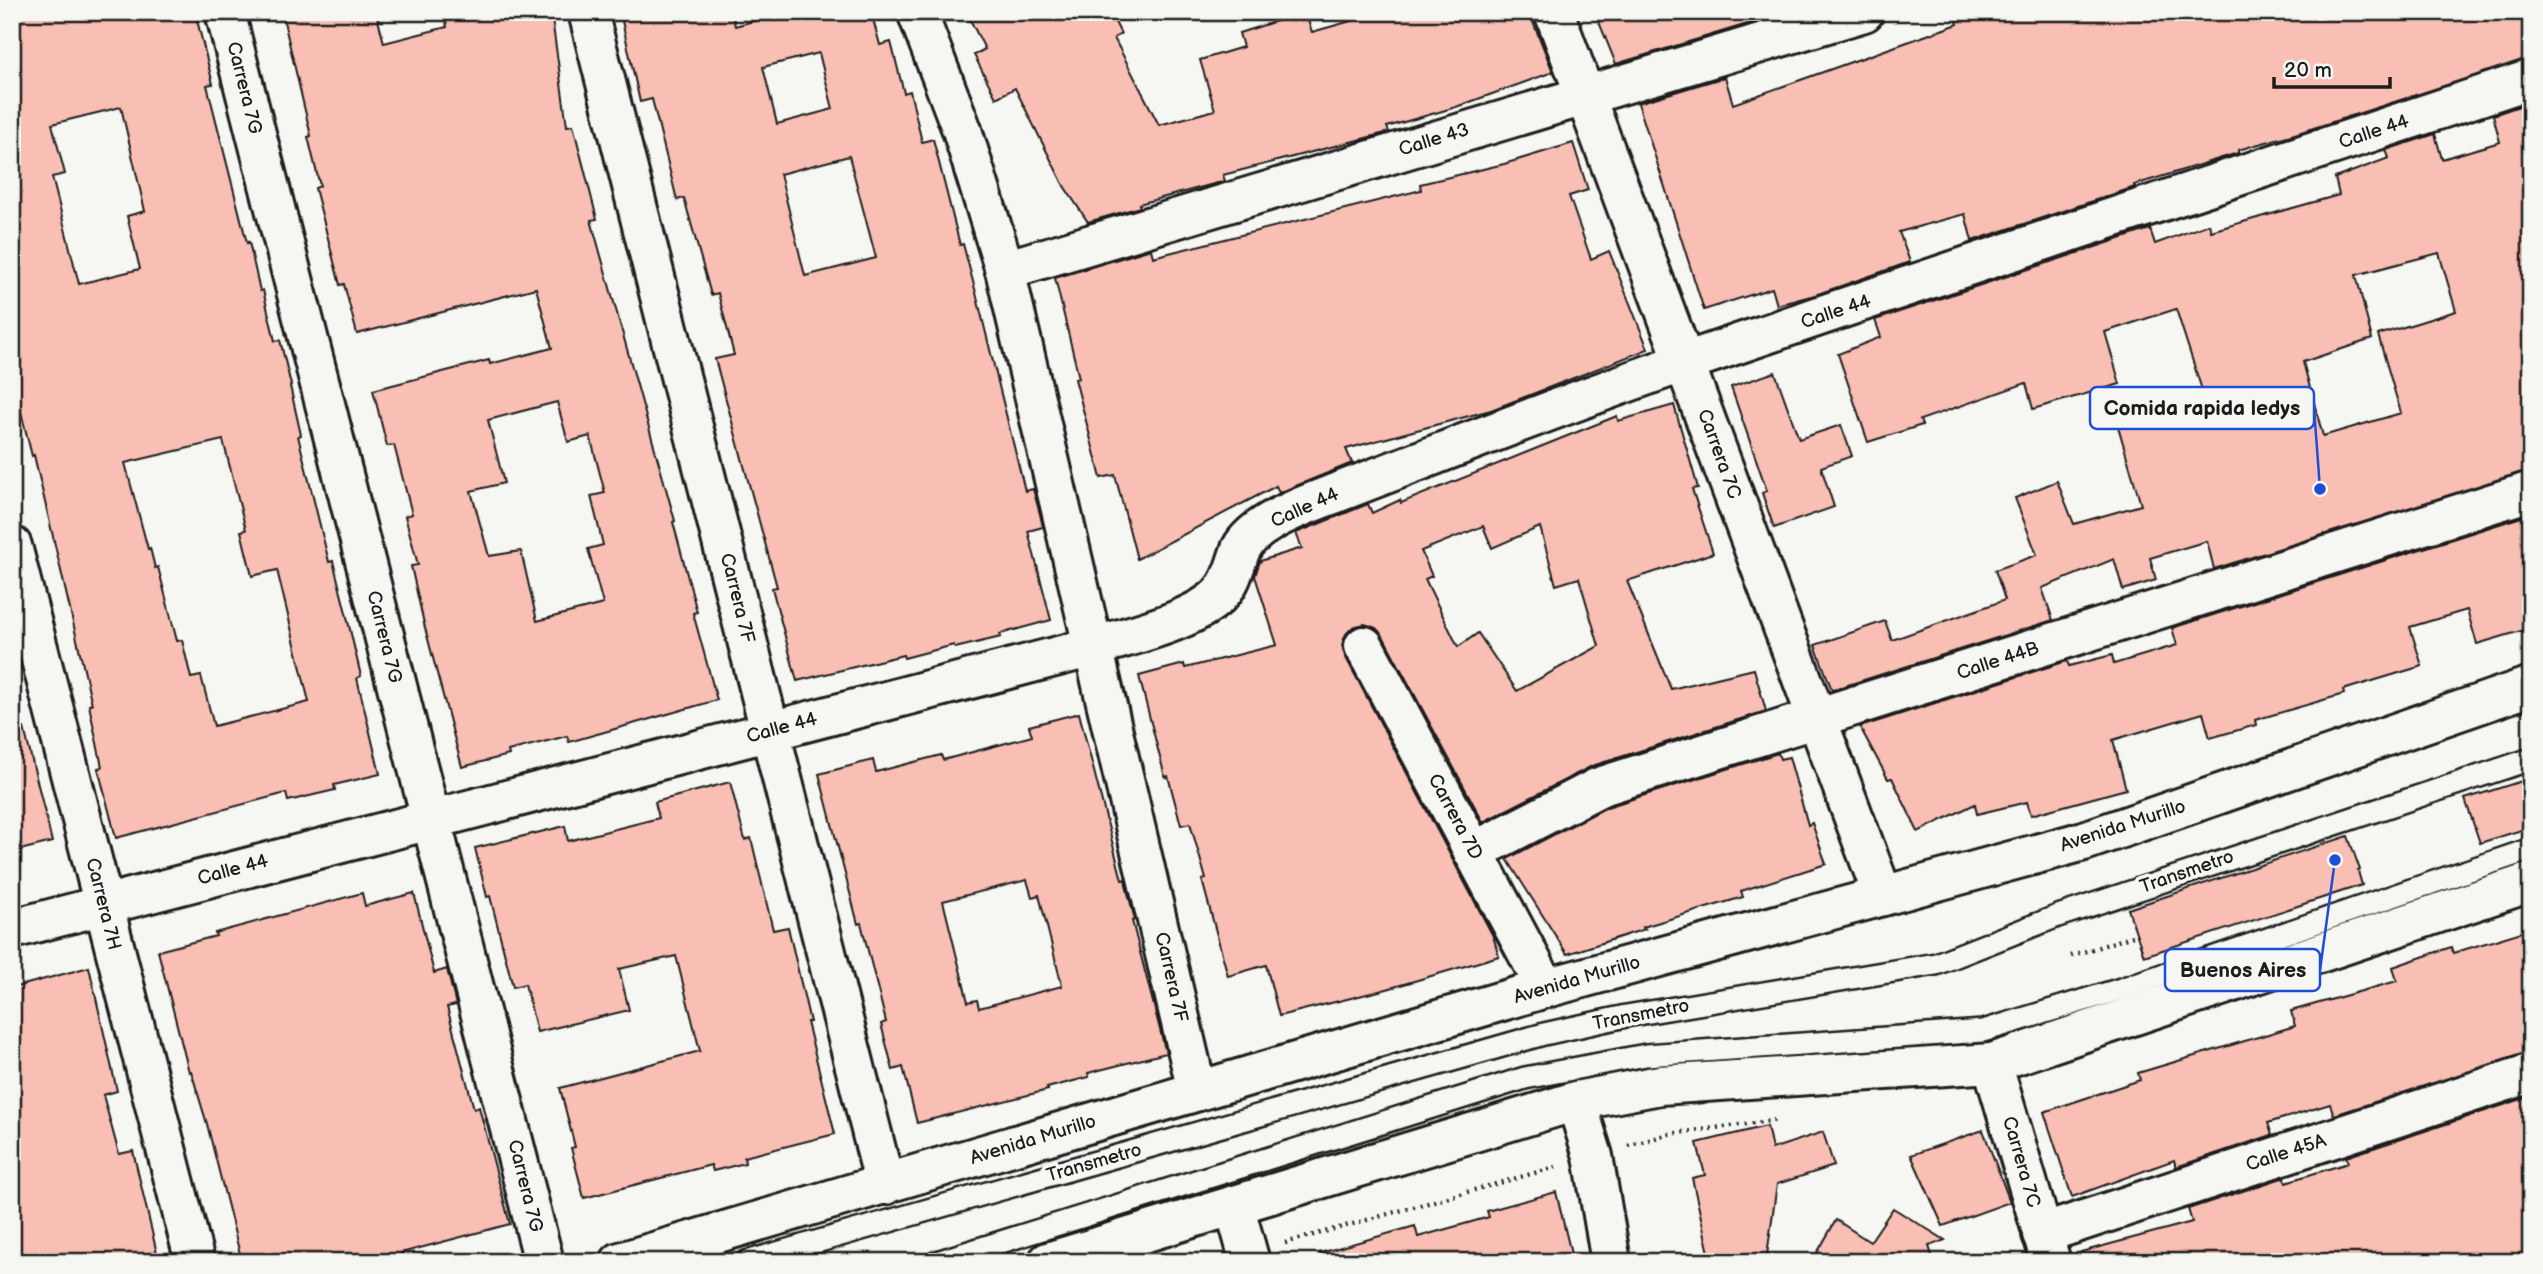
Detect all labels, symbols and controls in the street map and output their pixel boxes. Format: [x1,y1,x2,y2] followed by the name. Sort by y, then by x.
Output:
[221,39,267,137] street label: Carrera 7G
[2274,46,2389,90] scale bar
[2284,58,2332,83] text: 20 m
[2336,110,2412,154] street label: Calle 44
[1396,118,1472,162] street label: Calle 43
[1798,290,1874,334] street label: Calle 44
[2090,387,2314,429] callout: Comida rapida ledys
[2104,396,2300,421] text: Comida rapida ledys
[1692,406,1746,502] street label: Carrera 7C
[1267,483,1343,533] street label: Calle 44
[715,551,759,646] street label: Carrera 7F
[361,588,407,686] street label: Carrera 7G
[1954,637,2042,685] street label: Calle 44B
[744,707,820,748] street label: Calle 44
[1423,770,1487,864] street label: Carrera 7D
[2057,795,2189,857] street label: Avenida Murillo
[2137,845,2237,899] street label: Transmetro
[195,849,271,890] street label: Calle 44
[80,856,126,952] street label: Carrera 7H
[1150,930,1193,1025] street label: Carrera 7F
[2165,949,2320,991] callout: Buenos Aires
[1511,951,1643,1009] street label: Avenida Murillo
[2180,958,2306,983] text: Buenos Aires
[1591,994,1691,1036] street label: Transmetro
[967,1110,1099,1170] street label: Avenida Murillo
[1997,1114,2045,1210] street label: Carrera 7C
[2243,1129,2329,1177] street label: Calle 45A
[502,1137,548,1235] street label: Carrera 7G
[1044,1138,1144,1188] street label: Transmetro

